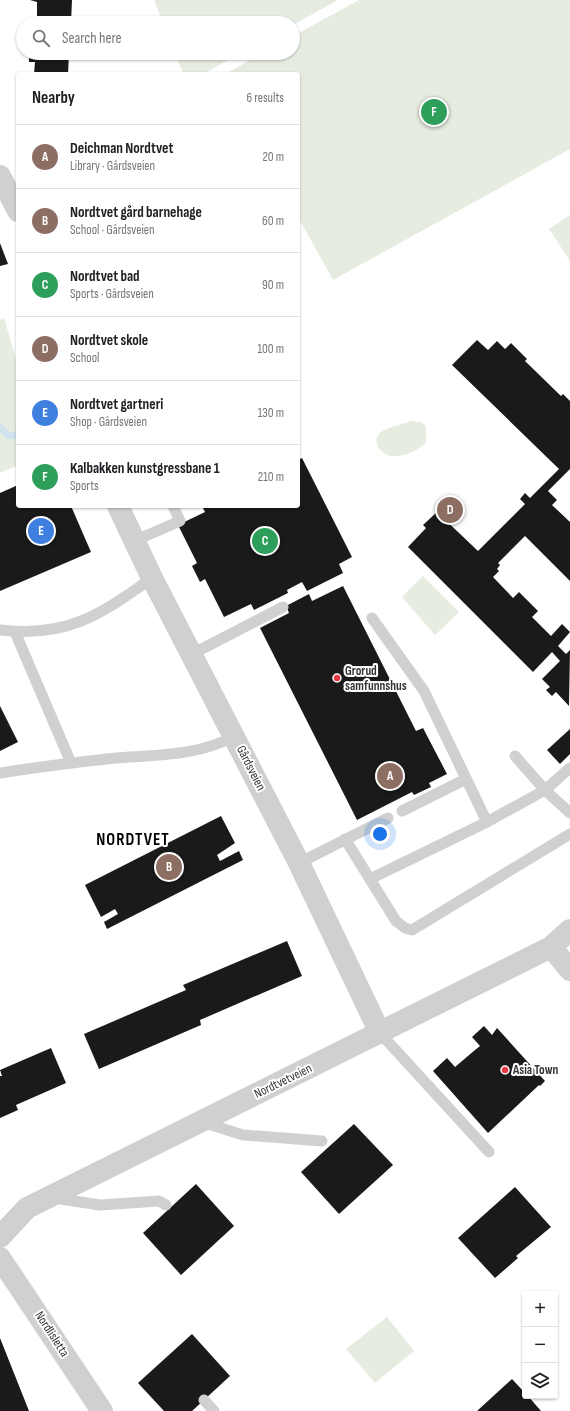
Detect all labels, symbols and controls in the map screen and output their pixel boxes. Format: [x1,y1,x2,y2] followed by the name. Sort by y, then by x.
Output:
[16,16,300,60] search box
[30,27,52,49] icon: search
[62,29,122,48] text: Search here
[32,88,75,108] text: Nearby
[246,90,284,106] text: 6 results
[421,97,447,127] pin: F
[70,139,173,158] text: Deichman Nordtvet
[42,149,48,165] text: A
[262,149,284,165] text: 20 m
[70,158,155,174] text: Library · Gårdsveien
[70,203,202,222] text: Nordtvet gård barnehage
[42,213,48,229] text: B
[262,213,284,229] text: 60 m
[70,222,155,238] text: School · Gårdsveien
[70,267,140,286] text: Nordtvet bad
[42,277,48,293] text: C
[262,277,284,293] text: 90 m
[70,286,154,302] text: Sports · Gårdsveien
[70,331,148,350] text: Nordtvet skole
[42,341,48,357] text: D
[257,341,284,357] text: 100 m
[70,350,100,366] text: School
[70,395,163,414] text: Nordtvet gartneri
[42,405,48,421] text: E
[258,405,284,421] text: 130 m
[70,414,147,430] text: Shop · Gårdsveien
[70,459,220,478] text: Kalbakken kunstgressbane 1
[42,469,48,485] text: F
[258,469,284,485] text: 210 m
[70,478,99,494] text: Sports
[437,495,463,525] pin: D
[28,516,54,546] pin: E
[252,526,278,556] pin: C
[345,663,407,694] place label: Grorud samfunnshus
[332,673,342,683] marker: Grorud samfunnshus
[233,743,269,793] street label: Gårdsveien
[377,761,403,791] pin: A
[370,824,390,844] your location
[96,830,170,850] district label: NORDTVET
[156,852,182,882] pin: B
[251,1060,315,1102] street label: Nordtvetveien
[512,1062,559,1078] place label: Asia Town
[500,1065,510,1075] marker: Asia Town
[522,1291,558,1399] map controls
[522,1291,558,1327] button: +
[31,1308,73,1360] street label: Nordlisletta
[522,1327,558,1363] button: −
[522,1363,558,1399] button: layers

